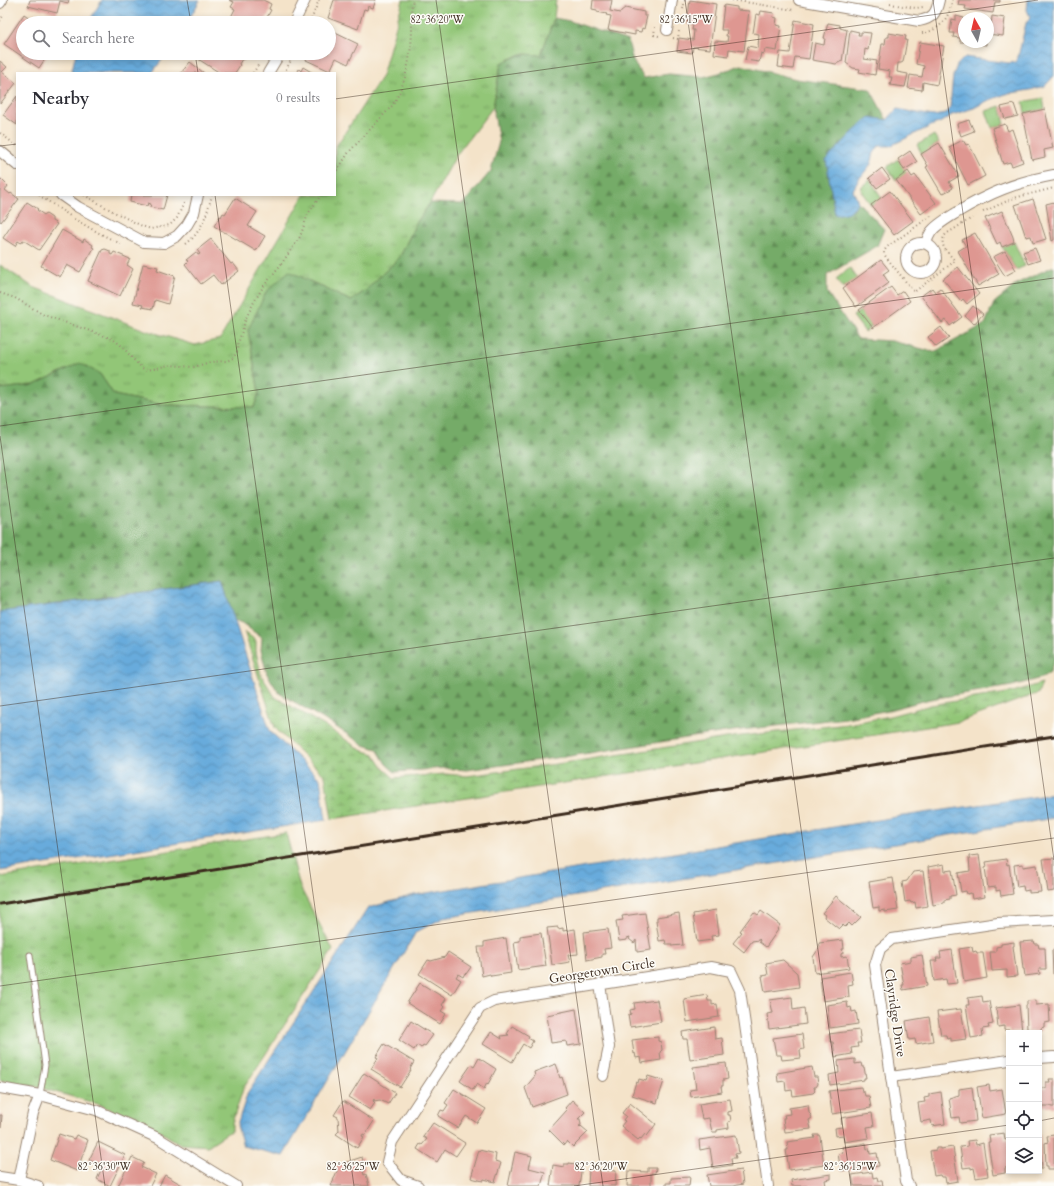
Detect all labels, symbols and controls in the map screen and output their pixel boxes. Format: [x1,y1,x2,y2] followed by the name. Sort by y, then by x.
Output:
[958,12,994,48] north arrow
[410,13,465,27] text: 82°36'20"W
[659,13,714,27] text: 82°36'15"W
[16,16,336,60] search box
[30,27,52,49] icon: search
[62,28,135,48] text: Search here
[32,87,89,110] text: Nearby
[276,89,320,107] text: 0 results
[548,954,656,988] street label: Georgetown Circle
[880,968,910,1059] street label: Clayridge Drive
[1006,1030,1042,1174] map controls
[1006,1030,1042,1066] button: +
[1006,1066,1042,1102] button: −
[1006,1102,1042,1138] button: locate
[1006,1138,1042,1174] button: layers
[77,1160,132,1174] text: 82°36'30"W
[326,1160,381,1174] text: 82°36'25"W
[574,1160,629,1174] text: 82°36'20"W
[823,1160,878,1174] text: 82°36'15"W

